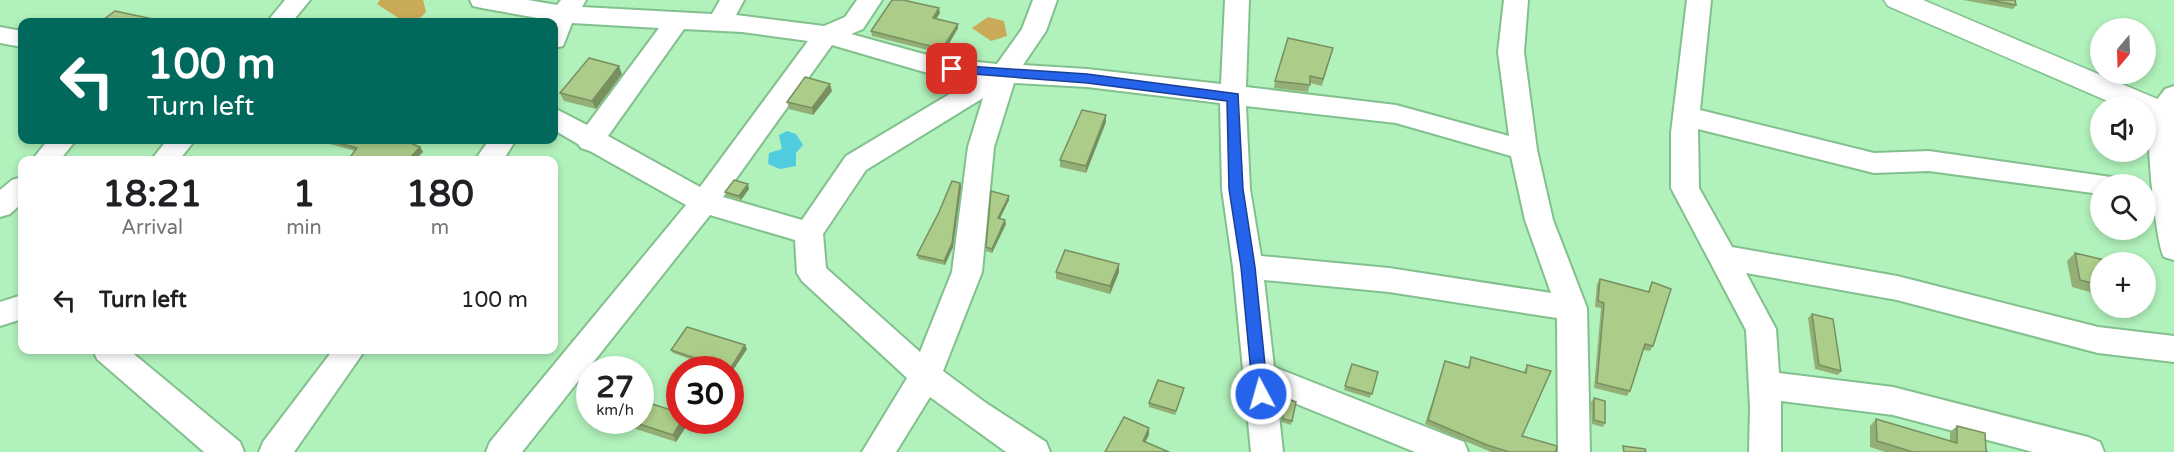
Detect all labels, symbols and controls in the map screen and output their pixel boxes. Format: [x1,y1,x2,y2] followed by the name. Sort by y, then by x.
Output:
[2090,18,2156,84] north arrow
[2090,18,2156,318] map controls
[147,39,276,90] text: 100 m
[48,42,126,120] icon: left
[926,43,977,94] pin
[935,52,968,85] icon: arrive
[147,90,254,123] text: Turn left
[2090,96,2156,162] button: sound
[102,173,202,216] text: 18:21
[293,173,315,216] text: 1
[406,173,474,216] text: 180
[2090,174,2156,240] button: search
[121,216,183,240] text: Arrival
[286,216,322,240] text: min
[431,216,449,240] text: m
[2090,252,2156,318] button: +
[48,284,81,317] icon: left
[99,287,187,313] text: Turn left
[461,287,528,313] text: 100 m
[666,356,744,434] speed limit sign: 30
[1229,362,1293,426] position arrow
[596,369,634,406] text: 27
[596,401,634,419] text: km/h

